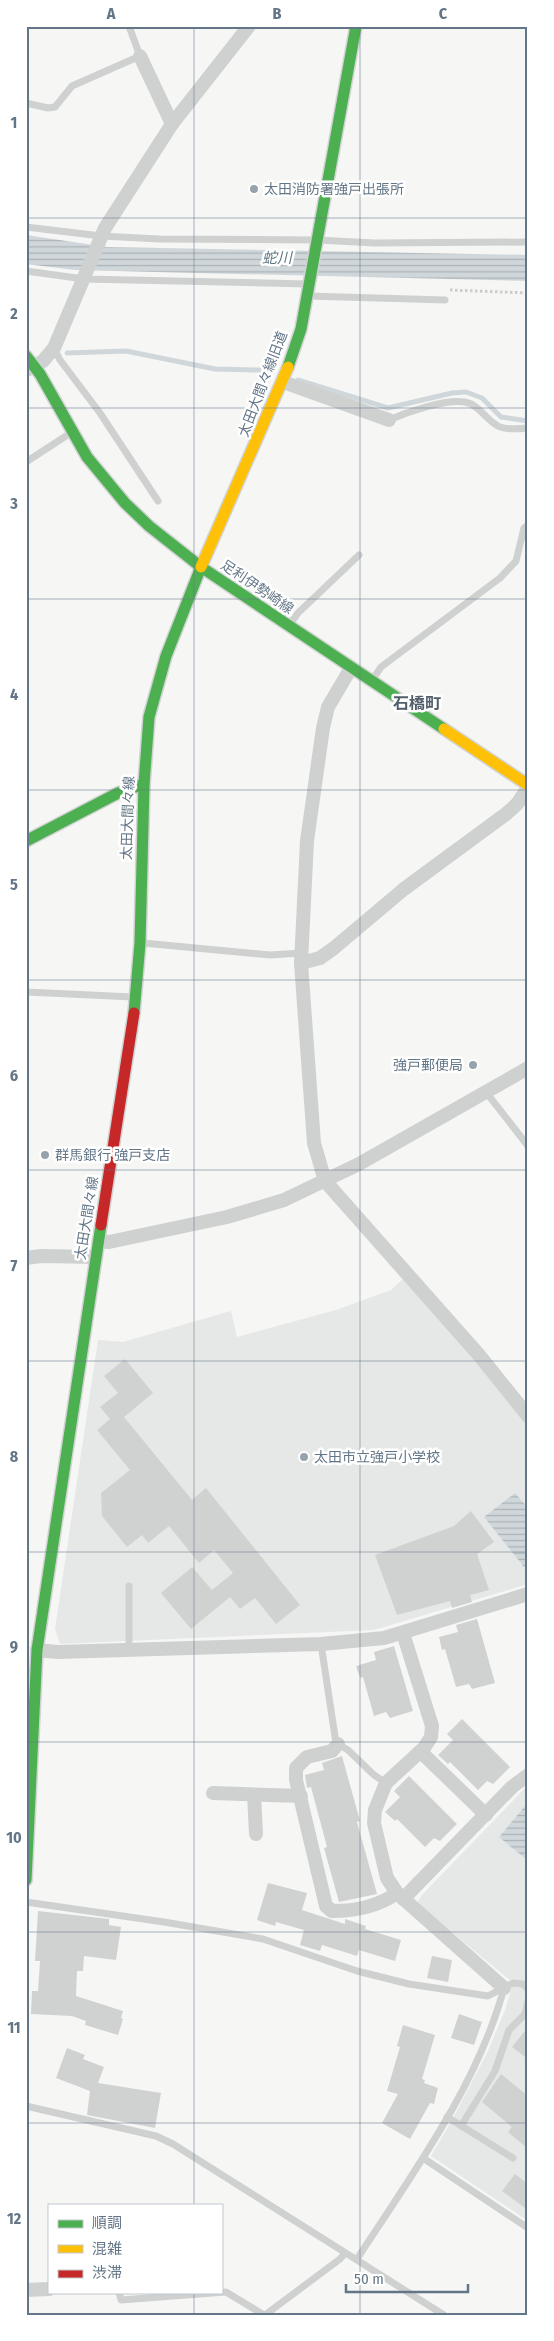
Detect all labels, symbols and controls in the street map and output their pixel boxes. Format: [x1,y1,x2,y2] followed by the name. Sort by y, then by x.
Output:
[106,4,116,23] text: A
[273,4,282,23] text: B
[439,4,448,23] text: C
[11,113,17,132] text: 1
[264,181,404,198] place label: 太田消防署強戸出張所
[248,183,260,195] marker: 太田消防署強戸出張所
[262,249,294,267] water label: 蛇川
[9,304,18,323] text: 2
[235,329,291,439] street label: 太田大間々線旧道
[9,494,18,513] text: 3
[217,556,297,618] street label: 足利伊勢崎線
[10,685,18,704] text: 4
[393,694,441,713] district label: 石橋町
[118,776,138,860] street label: 太田大間々線
[10,875,18,894] text: 5
[393,1057,463,1074] place label: 強戸郵便局
[467,1059,479,1071] marker: 強戸郵便局
[10,1066,18,1085] text: 6
[55,1147,170,1164] place label: 群馬銀行 強戸支店
[39,1149,51,1161] marker: 群馬銀行 強戸支店
[72,1175,102,1261] street label: 太田大間々線
[11,1256,18,1275] text: 7
[10,1447,19,1466] text: 8
[314,1449,440,1466] place label: 太田市立強戸小学校
[298,1451,310,1463] marker: 太田市立強戸小学校
[10,1637,18,1656] text: 9
[6,1828,22,1847] text: 10
[7,2018,21,2037] text: 11
[48,2204,222,2294] legend
[7,2209,22,2228] text: 12
[92,2214,122,2232] text: 順調
[92,2240,122,2258] text: 混雑
[346,2261,469,2293] scale bar
[92,2264,122,2282] text: 渋滞
[354,2270,384,2288] text: 50 m

